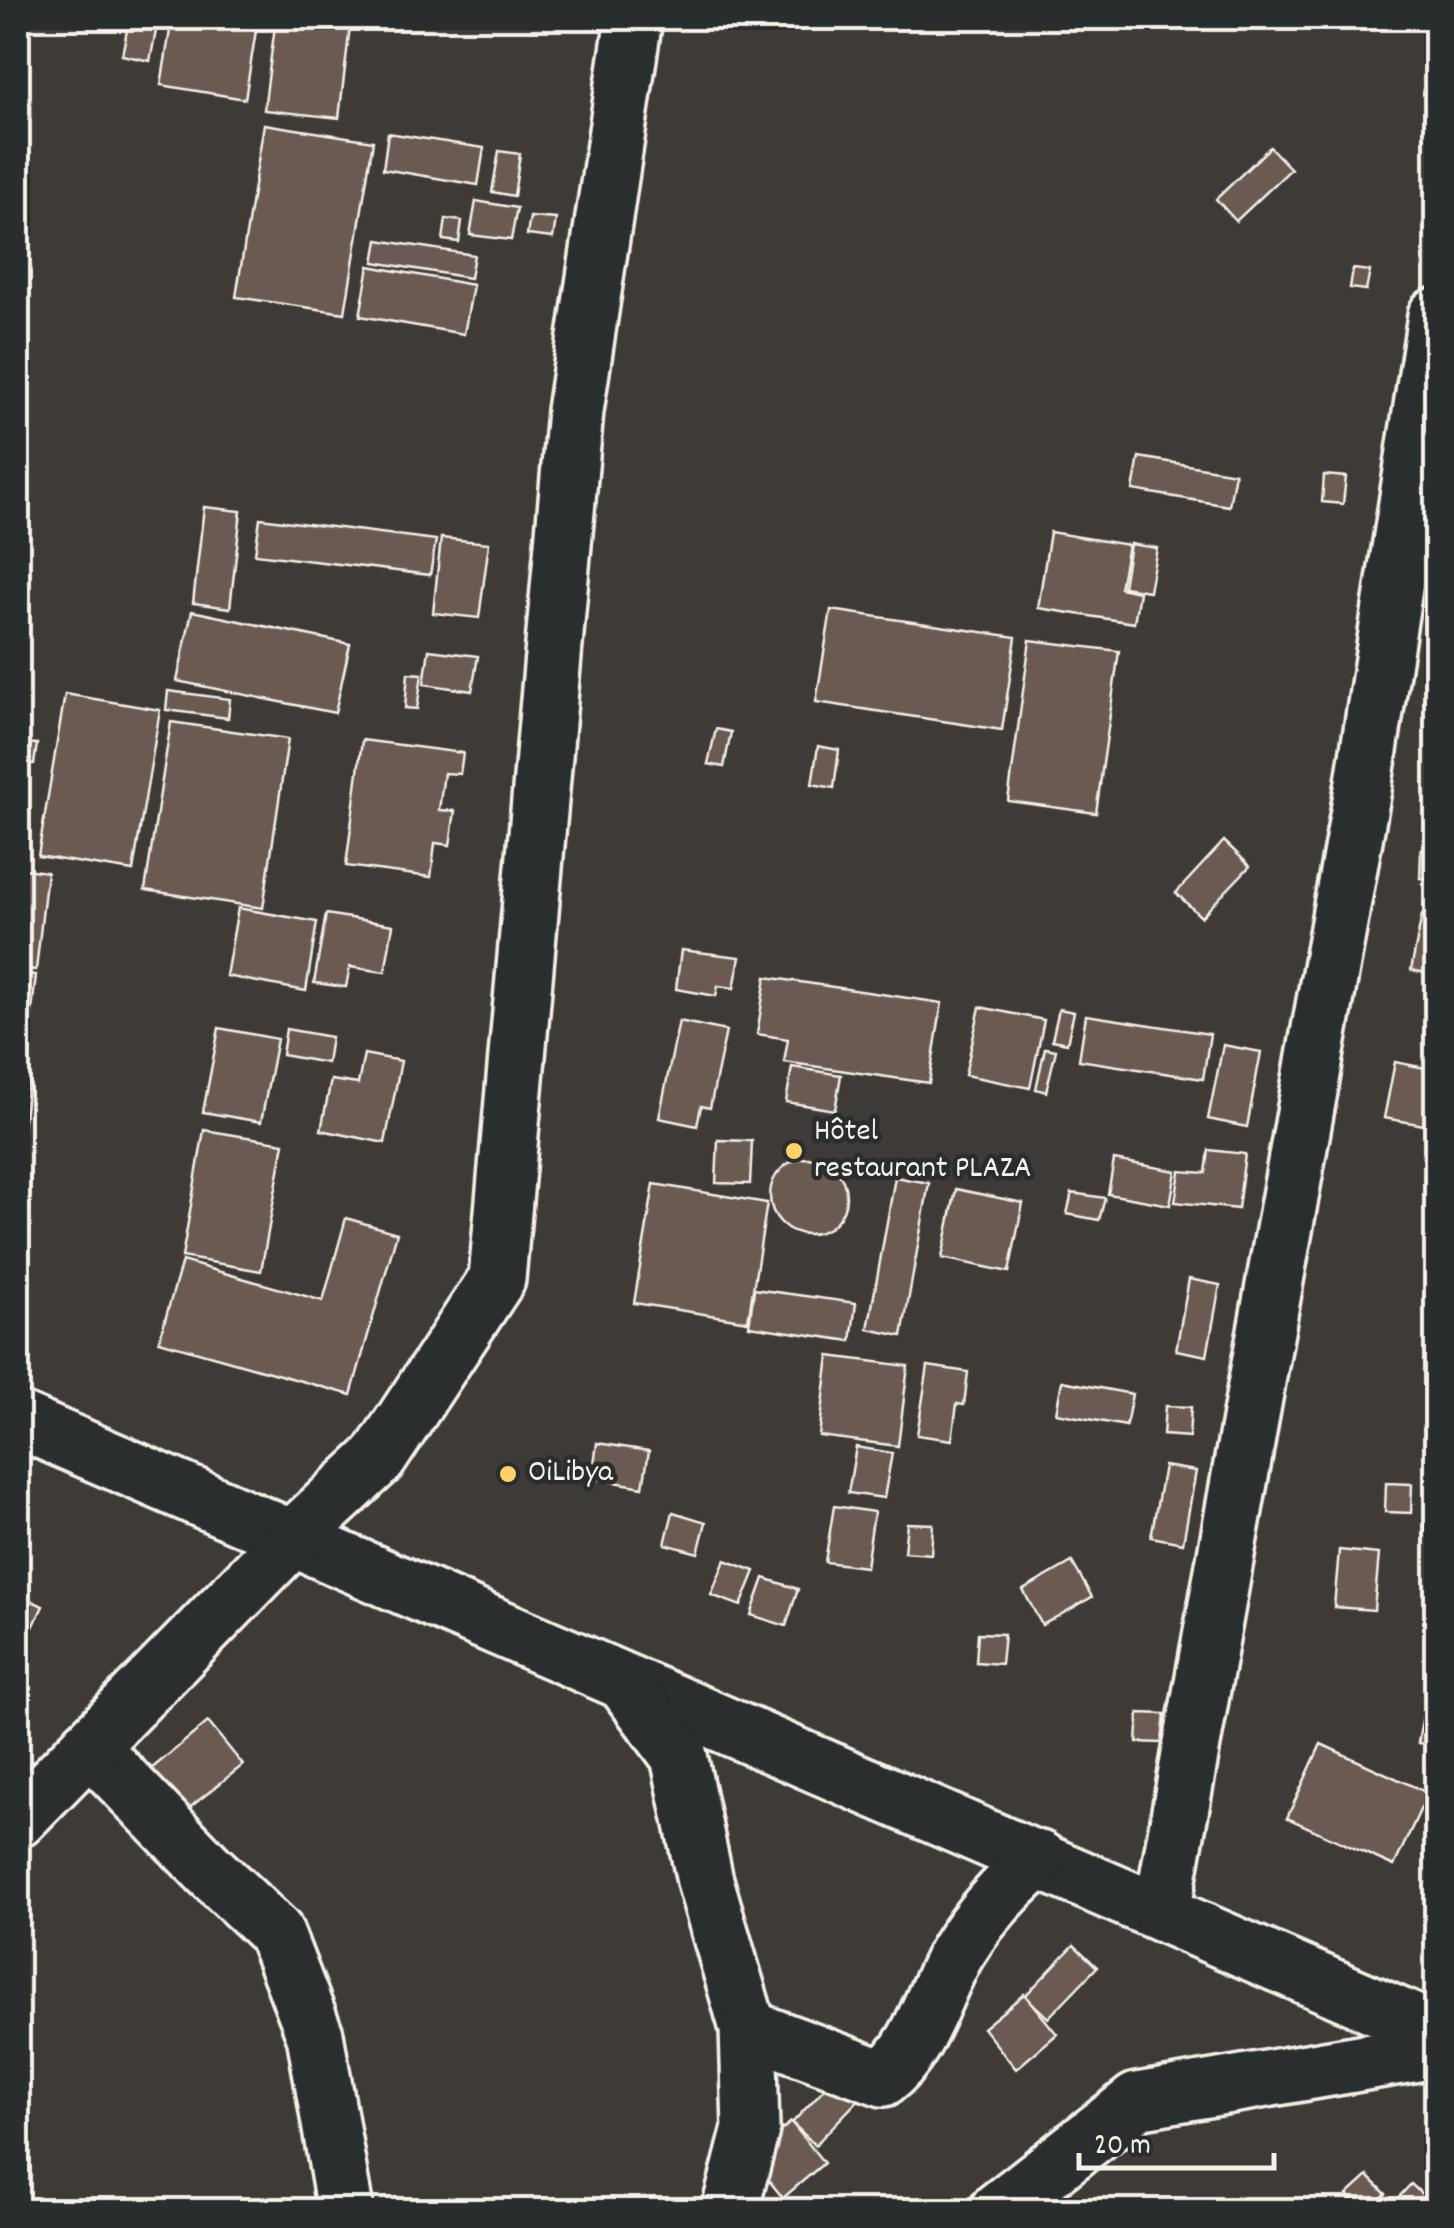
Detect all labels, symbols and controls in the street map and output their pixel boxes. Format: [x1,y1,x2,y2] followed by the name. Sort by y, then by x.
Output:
[814,1110,1032,1193] place label: Hôtel restaurant PLAZA
[783,1140,805,1162] marker: Hôtel restaurant PLAZA
[528,1451,614,1497] place label: OiLibya
[497,1463,519,1485] marker: OiLibya
[1079,2108,1274,2170] scale bar
[1094,2126,1151,2169] text: 20 m

